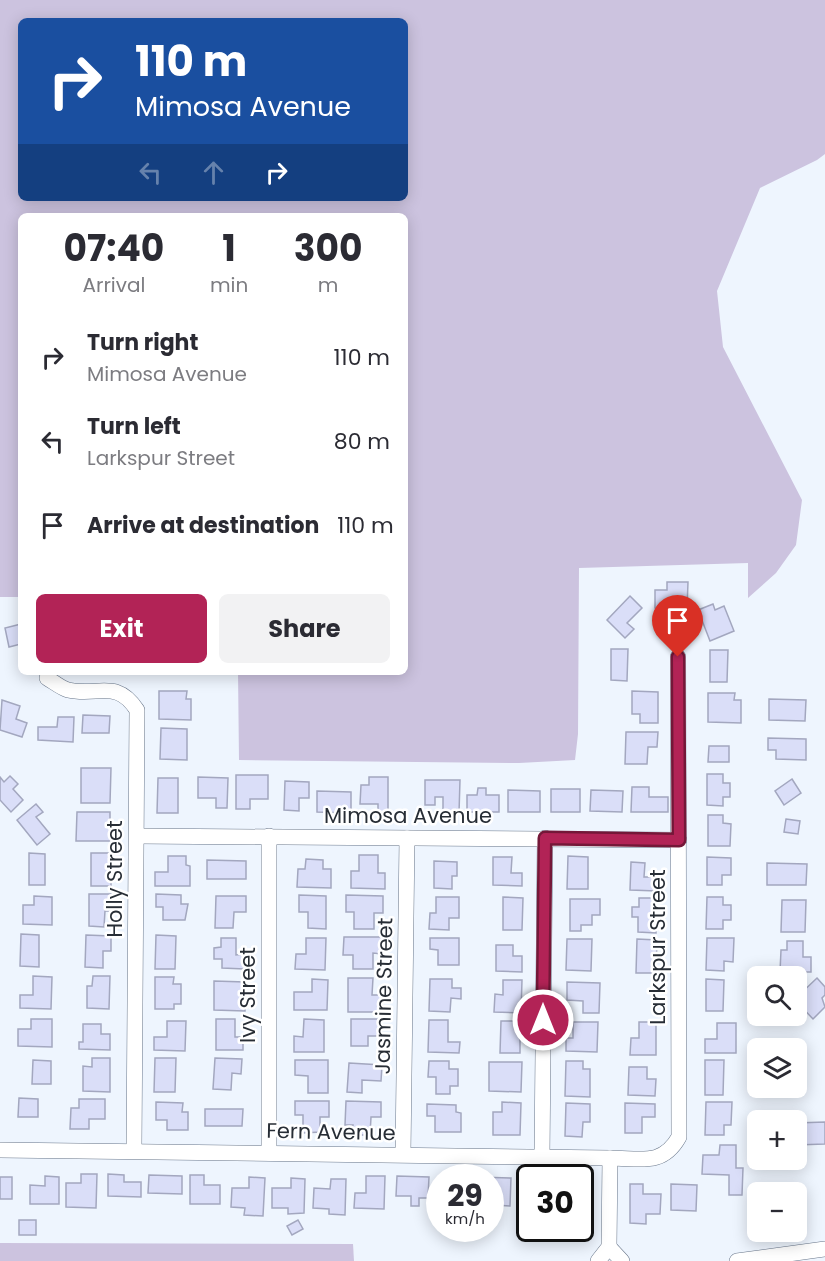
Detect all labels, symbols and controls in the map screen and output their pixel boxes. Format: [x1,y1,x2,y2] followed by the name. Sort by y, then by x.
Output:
[135,32,247,91] text: 110 m
[36,42,114,120] icon: right
[135,88,351,125] text: Mimosa Avenue
[134,156,167,189] icon: left
[197,156,230,189] icon: ahead
[260,156,293,189] icon: right
[64,223,164,274] text: 07:40
[222,223,236,274] text: 1
[294,223,362,274] text: 300
[82,271,145,299] text: Arrival
[210,271,248,299] text: min
[318,271,338,299] text: m
[87,327,198,358] text: Turn right
[36,341,69,374] icon: right
[334,342,390,373] text: 110 m
[87,360,247,388] text: Mimosa Avenue
[87,411,181,442] text: Turn left
[36,425,69,458] icon: left
[334,426,390,457] text: 80 m
[87,444,235,472] text: Larkspur Street
[36,509,69,542] icon: arrive
[87,510,319,541] text: Arrive at destination
[337,510,394,541] text: 110 m
[36,594,207,663] button: Exit
[219,594,390,663] button: Share
[652,595,703,657] pin
[661,604,694,637] icon: arrive
[324,801,492,830] street label: Mimosa Avenue
[100,820,129,938] street label: Holly Street
[643,869,672,1025] street label: Larkspur Street
[368,917,399,1075] street label: Jasmine Street
[233,947,262,1043] street label: Ivy Street
[747,966,807,1242] map controls
[747,966,807,1026] button: search
[511,988,575,1052] position arrow
[747,1038,807,1098] button: layers
[747,1110,807,1170] button: +
[266,1116,396,1147] street label: Fern Avenue
[516,1164,594,1242] speed limit sign: 30
[447,1174,483,1217] text: 29
[747,1182,807,1242] button: −
[445,1208,485,1229] text: km/h

